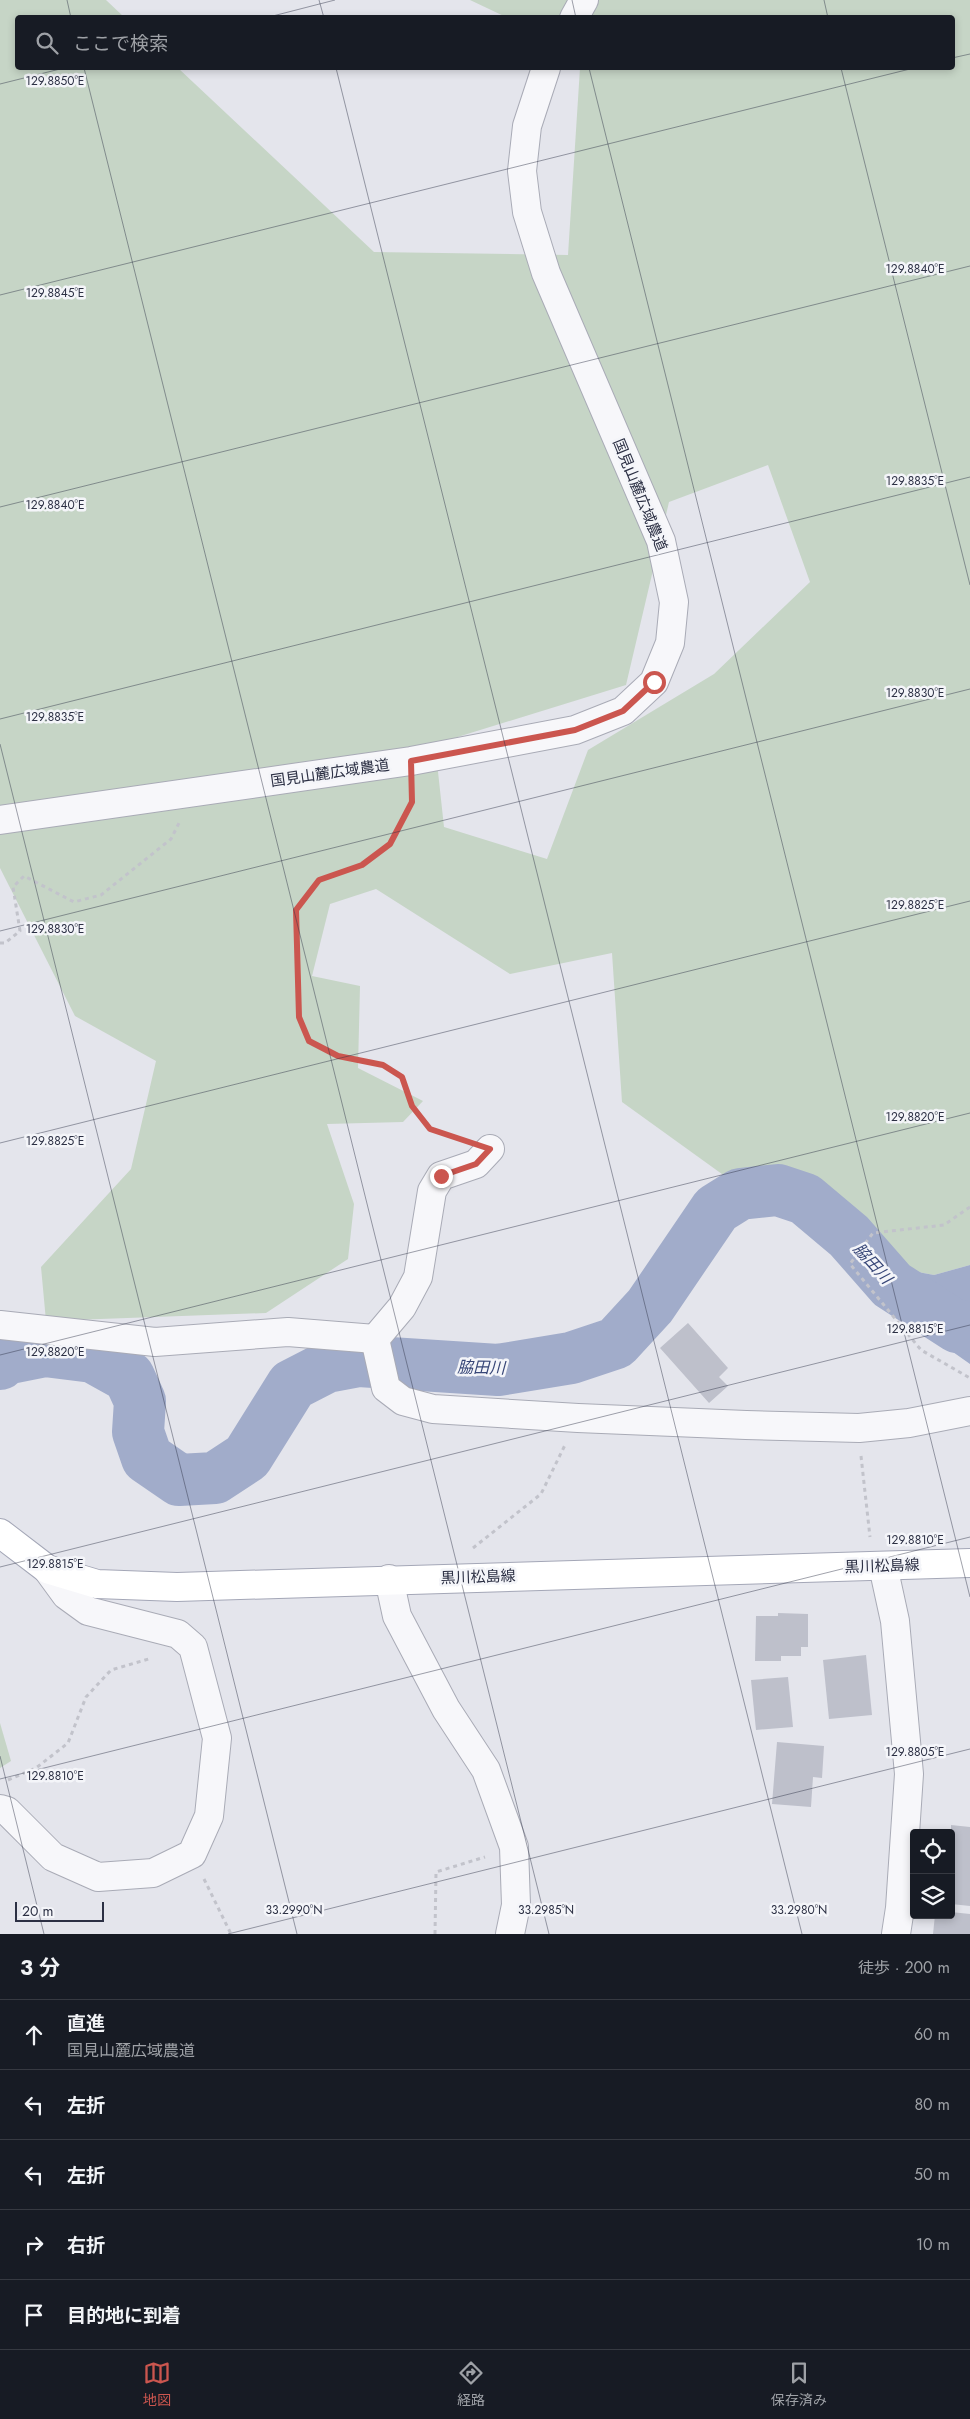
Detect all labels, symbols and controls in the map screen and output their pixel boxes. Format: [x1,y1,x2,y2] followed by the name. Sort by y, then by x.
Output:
[15,15,955,70] search box
[33,29,61,57] icon: search
[73,30,168,57] text: ここで検索
[26,72,84,90] text: 129.8850°E
[885,260,945,278] text: 129.8840°E
[26,284,84,302] text: 129.8845°E
[607,435,673,555] street label: 国見山麓広域農道
[886,472,944,490] text: 129.8835°E
[25,496,85,514] text: 129.8840°E
[643,671,666,694] route start
[886,684,944,702] text: 129.8830°E
[26,708,84,726] text: 129.8835°E
[269,754,391,792] street label: 国見山麓広域農道
[886,896,944,914] text: 129.8825°E
[26,920,84,938] text: 129.8830°E
[886,1108,944,1126] text: 129.8820°E
[26,1132,84,1150] text: 129.8825°E
[430,1165,453,1188] route end
[848,1238,899,1290] water label: 脇田川
[886,1320,944,1338] text: 129.8815°E
[26,1343,84,1361] text: 129.8820°E
[457,1356,507,1379] water label: 脇田川
[886,1531,944,1549] text: 129.8810°E
[844,1554,920,1578] street label: 黒川松島線
[26,1555,84,1573] text: 129.8815°E
[440,1565,516,1589] street label: 黒川松島線
[886,1743,944,1761] text: 129.8805°E
[26,1767,84,1785] text: 129.8810°E
[910,1829,955,1919] map controls
[910,1829,955,1874] button: locate
[910,1874,955,1919] button: layers
[15,1899,104,1922] scale bar
[22,1901,54,1921] text: 20 m
[265,1901,323,1919] text: 33.2990°N
[518,1901,574,1919] text: 33.2985°N
[771,1901,827,1919] text: 33.2980°N
[20,1953,60,1983] text: 3 分
[858,1956,950,1979] text: 徒歩 · 200 m
[67,2010,105,2037] text: 直進
[20,2021,48,2049] icon: ahead
[914,2023,950,2046] text: 60 m
[67,2039,195,2062] text: 国見山麓広域農道
[20,2091,48,2119] icon: left
[67,2092,105,2119] text: 左折
[914,2093,950,2116] text: 80 m
[20,2161,48,2189] icon: left
[67,2162,105,2189] text: 左折
[914,2163,950,2186] text: 50 m
[20,2231,48,2259] icon: right
[67,2232,105,2259] text: 右折
[916,2233,950,2256] text: 10 m
[20,2301,48,2329] icon: arrive
[67,2302,181,2329] text: 目的地に到着
[143,2359,171,2410] tab: 地図
[457,2359,485,2410] tab: 経路
[771,2359,827,2410] tab: 保存済み

